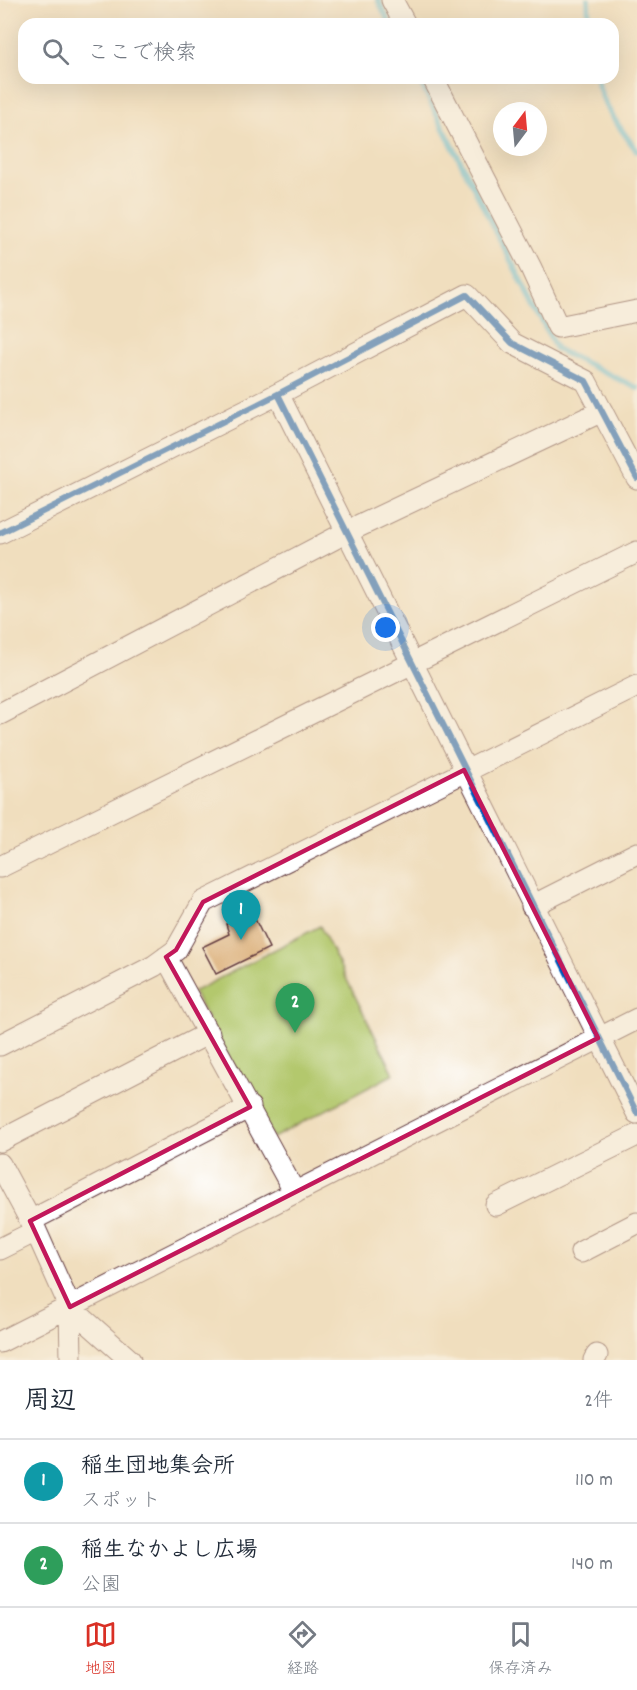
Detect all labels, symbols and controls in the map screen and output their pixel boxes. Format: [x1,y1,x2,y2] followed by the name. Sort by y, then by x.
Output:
[18,18,619,84] search box
[39,35,72,68] icon: search
[87,39,197,70] text: ここで検索
[493,102,547,156] north arrow
[371,613,400,642] your location
[222,890,260,940] pin: 1
[276,984,314,1033] pin: 2
[24,1384,76,1421] text: 周辺
[584,1388,613,1416] text: 2件
[81,1452,235,1483] text: 稲生団地集会所
[41,1467,46,1495] text: 1
[575,1467,613,1495] text: 110 m
[81,1488,161,1516] text: スポット
[81,1536,257,1567] text: 稲生なかよし広場
[39,1551,48,1579] text: 2
[571,1551,613,1579] text: 140 m
[81,1572,121,1600] text: 公園
[84,1618,117,1681] tab: 地図
[286,1618,319,1681] tab: 経路
[488,1618,552,1681] tab: 保存済み

